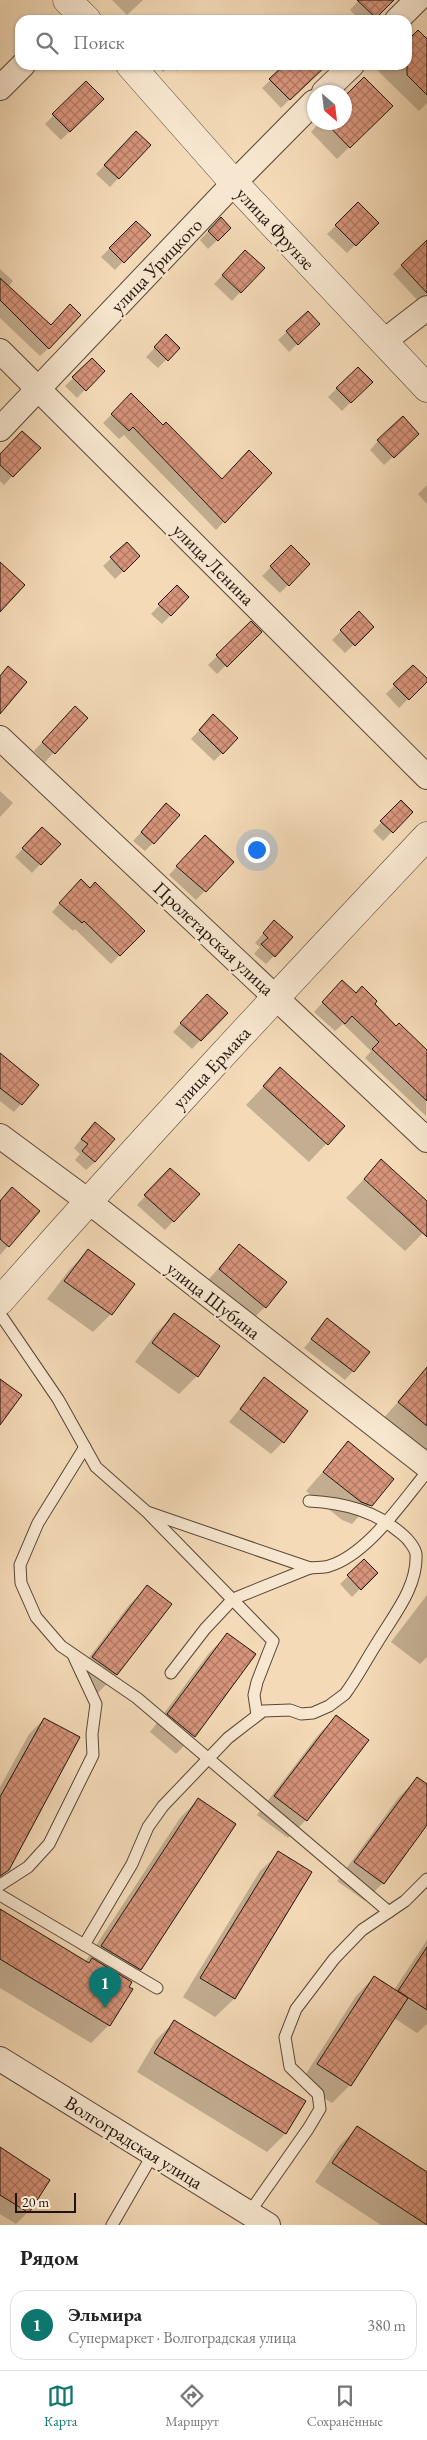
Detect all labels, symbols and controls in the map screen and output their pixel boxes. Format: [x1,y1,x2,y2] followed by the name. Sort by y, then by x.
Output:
[15,15,412,70] search box
[33,29,61,57] icon: search
[73,30,125,55] text: Поиск
[307,85,352,130] north arrow
[231,181,321,275] street label: улица Фрунзе
[105,213,208,318] street label: улица Урицкого
[167,518,260,611] street label: улица Ленина
[244,837,270,863] your location
[148,876,280,1001] street label: Пролетарская улица
[167,1020,256,1114] street label: улица Ермака
[162,1256,266,1345] street label: улица Шубина
[89,1967,121,2008] pin: 1
[60,2090,208,2195] street label: Волгоградская улица
[15,2190,76,2213] scale bar
[22,2193,49,2211] text: 20 m
[20,2244,79,2271] text: Рядом
[68,2302,142,2327] text: Эльмира
[33,2315,41,2336] text: 1
[367,2315,406,2336] text: 380 m
[68,2327,297,2348] text: Супермаркет · Волгоградская улица
[44,2382,77,2430] tab: Карта
[165,2382,219,2430] tab: Маршрут
[307,2382,383,2430] tab: Сохранённые

